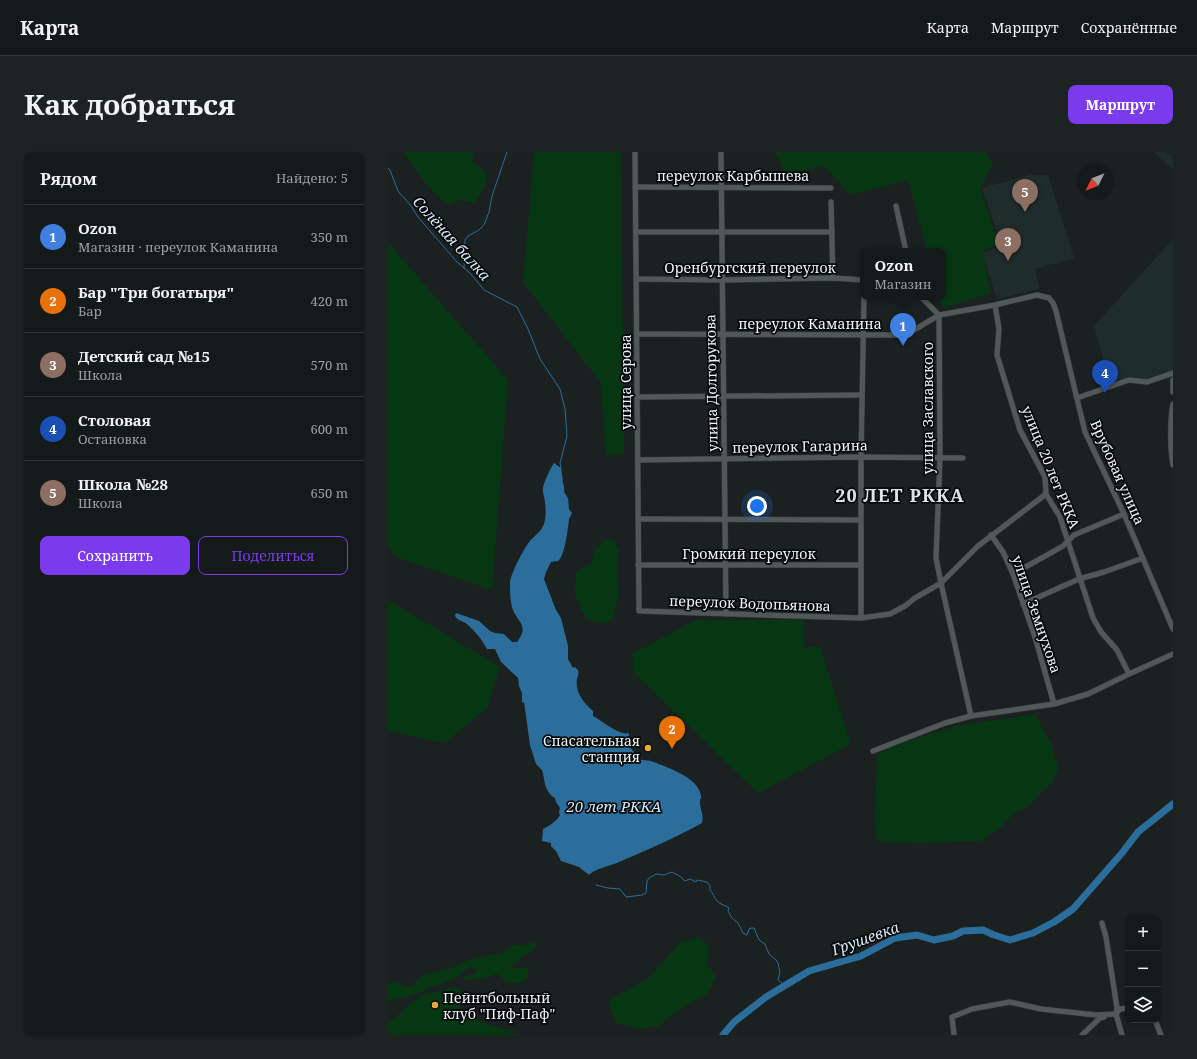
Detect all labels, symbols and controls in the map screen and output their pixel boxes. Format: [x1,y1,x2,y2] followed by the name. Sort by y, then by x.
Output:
[20,15,79,41] text: Карта
[927,18,969,37] text: Карта
[991,18,1059,37] text: Маршрут
[1081,18,1177,37] text: Сохранённые
[24,85,235,123] text: Как добраться
[1068,85,1173,124] button: Маршрут
[1077,164,1113,200] north arrow
[657,166,809,185] street label: переулок Карбышева
[40,167,97,190] text: Рядом
[276,169,348,187] text: Найдено: 5
[1012,179,1038,212] pin: 5
[409,191,496,285] water label: Солёная балка
[78,218,117,238] text: Ozon
[49,228,57,246] text: 1
[311,228,348,246] text: 350 m
[995,228,1021,261] pin: 3
[78,238,278,256] text: Магазин · переулок Каманина
[860,248,946,300] popup
[874,255,913,275] text: Ozon
[664,258,837,277] street label: Оренбургский переулок
[874,275,932,293] text: Магазин
[78,282,234,302] text: Бар "Три богатыря"
[49,292,57,310] text: 2
[311,292,348,310] text: 420 m
[78,302,102,320] text: Бар
[890,313,916,346] pin: 1
[700,314,722,452] street label: улица Долгорукова
[738,314,882,333] street label: переулок Каманина
[616,334,635,430] street label: улица Серова
[918,342,937,474] street label: улица Заславского
[78,346,210,366] text: Детский сад №15
[49,356,57,374] text: 3
[311,356,348,374] text: 570 m
[1092,360,1118,393] pin: 4
[78,366,123,384] text: Школа
[1018,403,1084,532] street label: улица 20 лет РККА
[78,410,151,430] text: Столовая
[1086,417,1150,527] street label: Врубовая улица
[49,420,57,438] text: 4
[311,420,348,438] text: 600 m
[78,430,147,448] text: Остановка
[732,435,868,457] street label: переулок Гагарина
[78,474,168,494] text: Школа №28
[835,483,965,507] district label: 20 ЛЕТ РККА
[49,484,57,502] text: 5
[311,484,348,502] text: 650 m
[78,494,123,512] text: Школа
[747,496,767,516] your location
[40,536,190,575] button: Сохранить
[198,536,348,575] button: Поделиться
[682,544,816,563] street label: Громкий переулок
[1008,553,1066,675] street label: улица Земнухова
[669,591,831,615] street label: переулок Водопьянова
[659,716,685,749] pin: 2
[543,731,640,766] place label: Спасательная станция
[643,743,653,753] marker: Спасательная станция
[565,796,662,816] water label: 20 лет РККА
[1125,915,1161,1023] map controls
[1125,915,1161,951] button: +
[827,916,902,960] water label: Грушевка
[1125,951,1161,987] button: −
[1125,987,1161,1023] button: layers
[443,988,555,1023] place label: Пейнтбольный клуб "Пиф-Паф"
[430,1000,440,1010] marker: Пейнтбольный клуб "Пиф-Паф"

